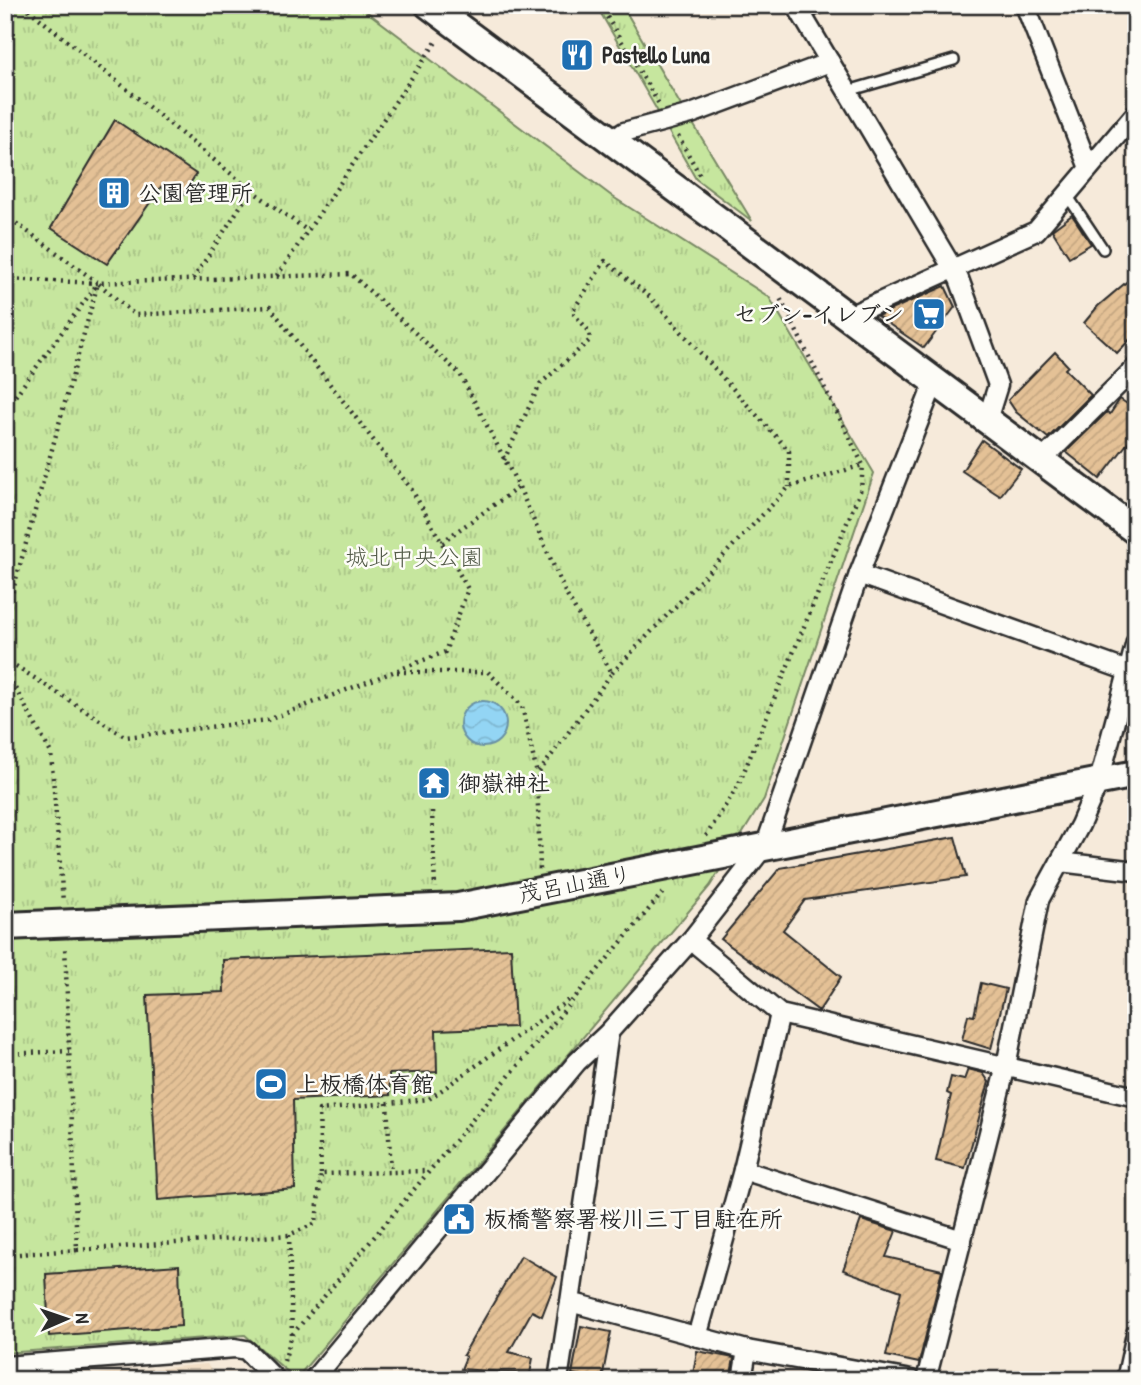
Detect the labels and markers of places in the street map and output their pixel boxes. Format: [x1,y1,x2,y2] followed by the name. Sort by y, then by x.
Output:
[558,36,596,74] restaurant icon: Pastello Luna
[602,39,710,70] place label: Pastello Luna
[95,174,133,212] building icon: 公園管理所
[138,177,253,208] place label: 公園管理所
[910,295,948,333] supermarket icon: セブン-イレブン
[734,298,904,329] place label: セブン-イレブン
[415,764,453,802] temple icon: 御嶽神社
[458,767,550,798] place label: 御嶽神社
[252,1065,290,1103] sports icon: 上板橋体育館
[296,1068,434,1099] place label: 上板橋体育館
[440,1200,478,1238] public building icon: 板橋警察署桜川三丁目駐在所
[484,1203,783,1234] place label: 板橋警察署桜川三丁目駐在所

